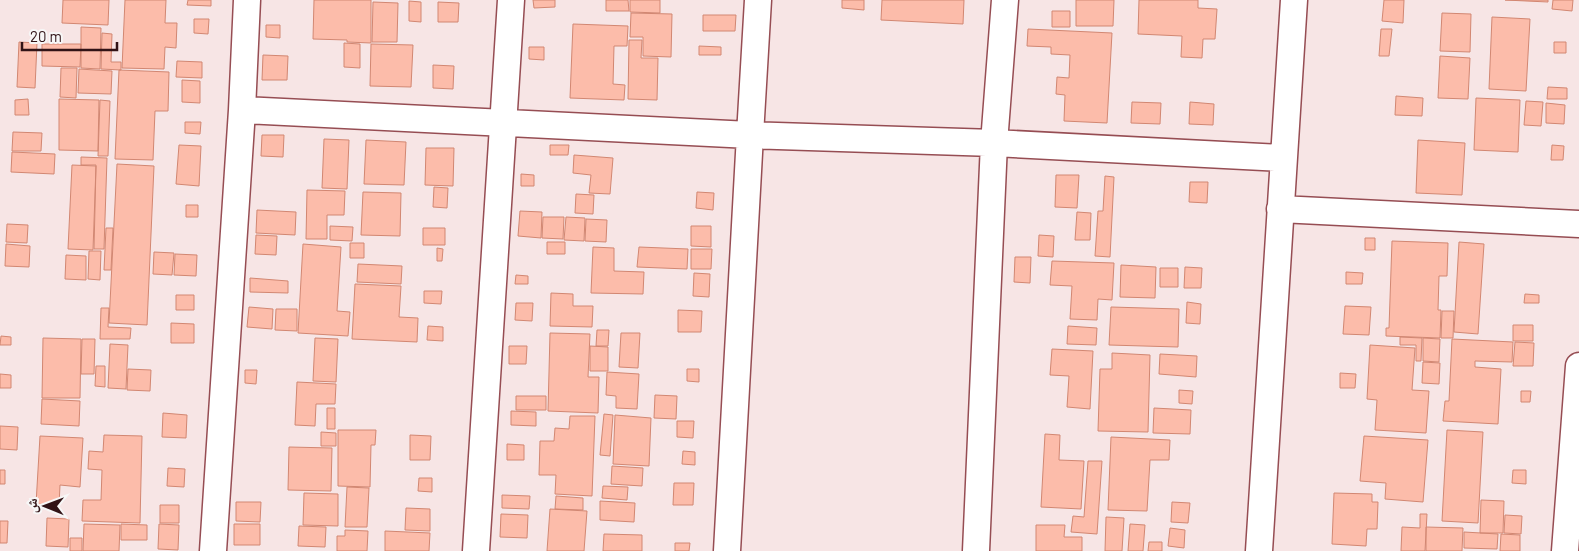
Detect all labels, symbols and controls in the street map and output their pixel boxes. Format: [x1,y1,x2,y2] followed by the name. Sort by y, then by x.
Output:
[22,20,118,52] scale bar
[30,27,62,45] text: 20 m
[20,481,70,531] north arrow
[23,498,41,513] text: ش

